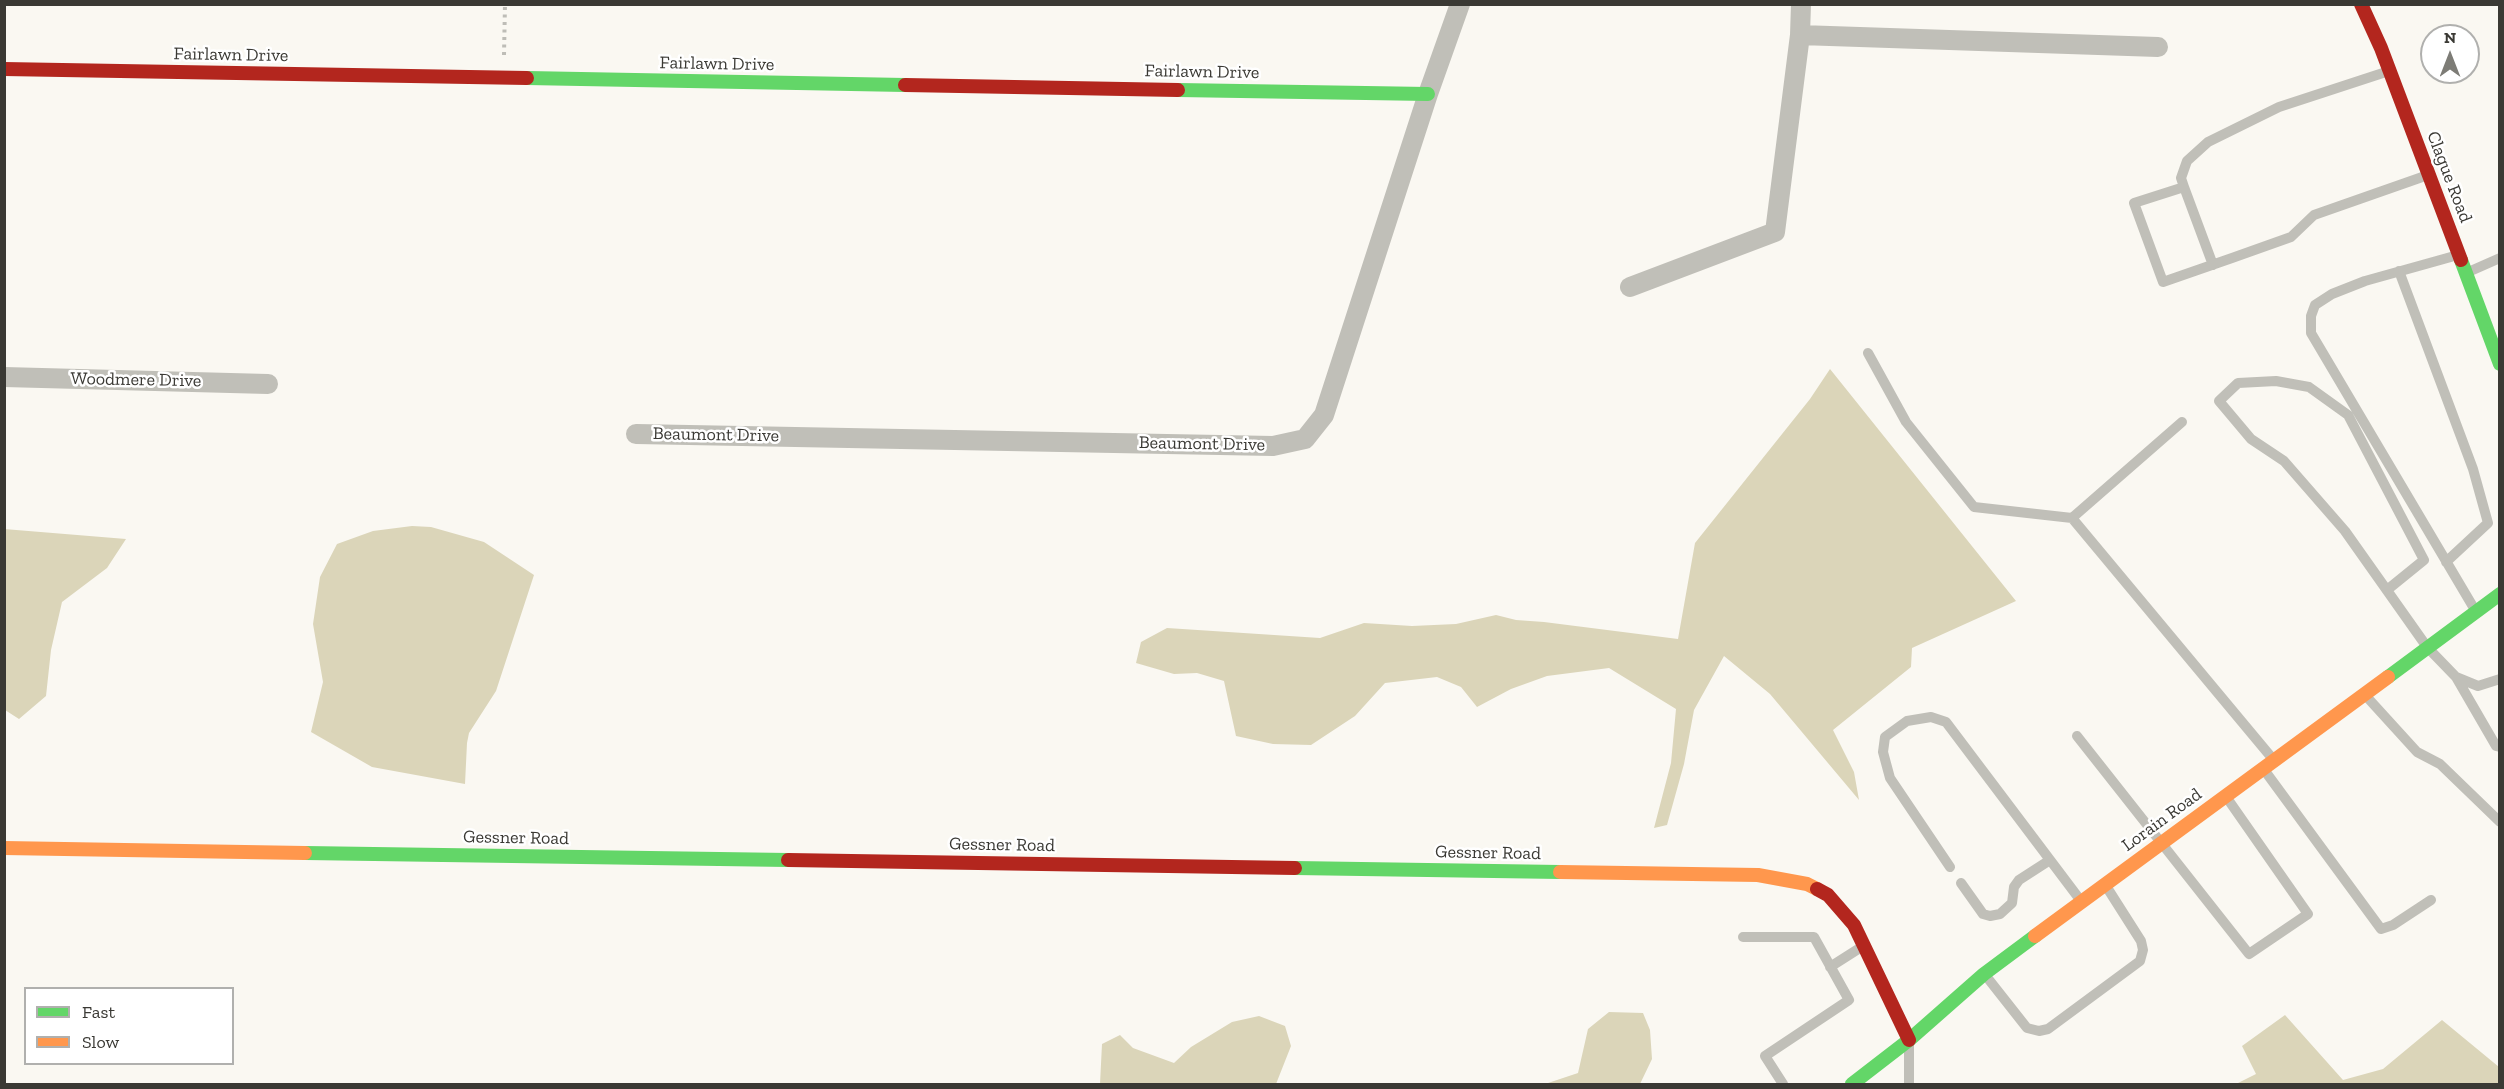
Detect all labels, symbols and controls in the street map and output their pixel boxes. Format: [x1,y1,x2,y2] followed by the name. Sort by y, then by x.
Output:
[2420,24,2480,84] north arrow
[2444,28,2456,47] text: N
[173,43,289,67] street label: Fairlawn Drive
[659,52,775,76] street label: Fairlawn Drive
[1144,60,1260,84] street label: Fairlawn Drive
[2422,128,2476,226] street label: Clague Road
[70,368,202,392] street label: Woodmere Drive
[653,423,779,447] street label: Beaumont Drive
[1139,432,1265,456] street label: Beaumont Drive
[2118,784,2206,856] street label: Lorain Road
[463,826,569,850] street label: Gessner Road
[949,833,1055,857] street label: Gessner Road
[1435,841,1541,865] street label: Gessner Road
[24,987,234,1065] legend
[82,1001,115,1023] text: Fast
[82,1031,119,1053] text: Slow

